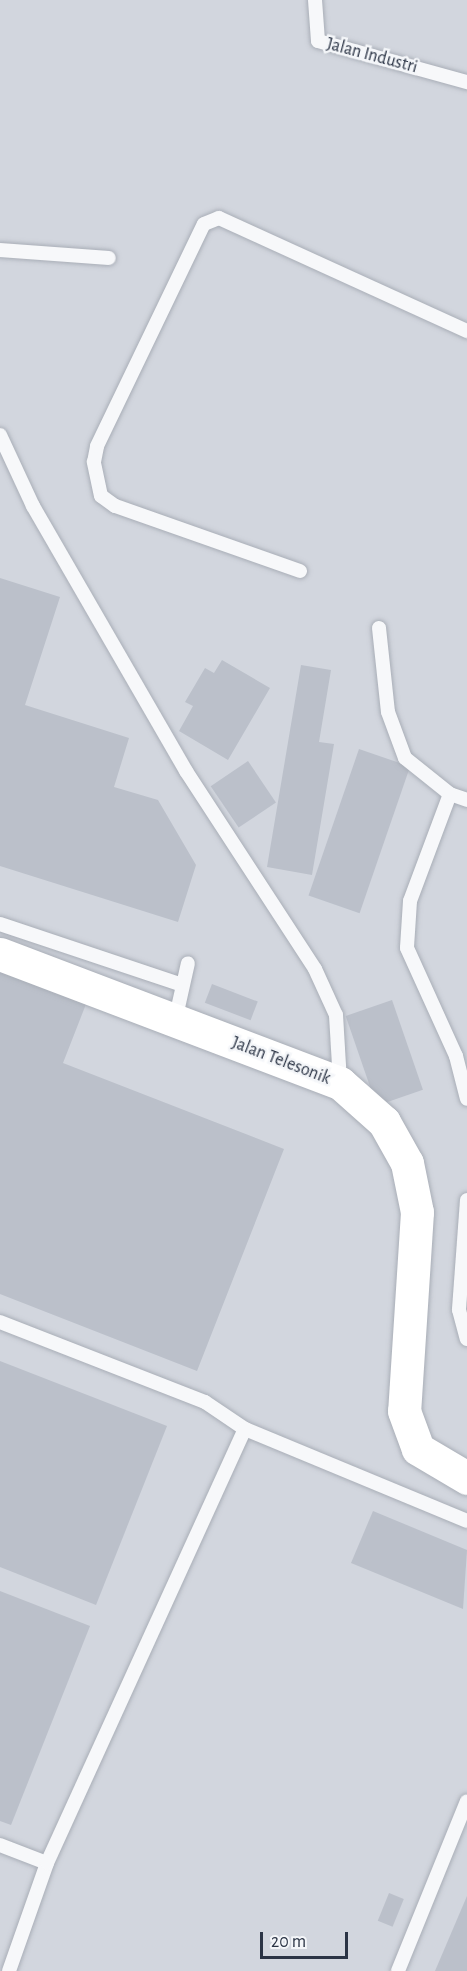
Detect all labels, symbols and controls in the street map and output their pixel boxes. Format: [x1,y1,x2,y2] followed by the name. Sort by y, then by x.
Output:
[324,33,420,79] street label: Jalan Industri
[228,1032,334,1090] street label: Jalan Telesonik
[263,1920,352,1958] scale bar
[271,1933,306,1951] text: 20 m

